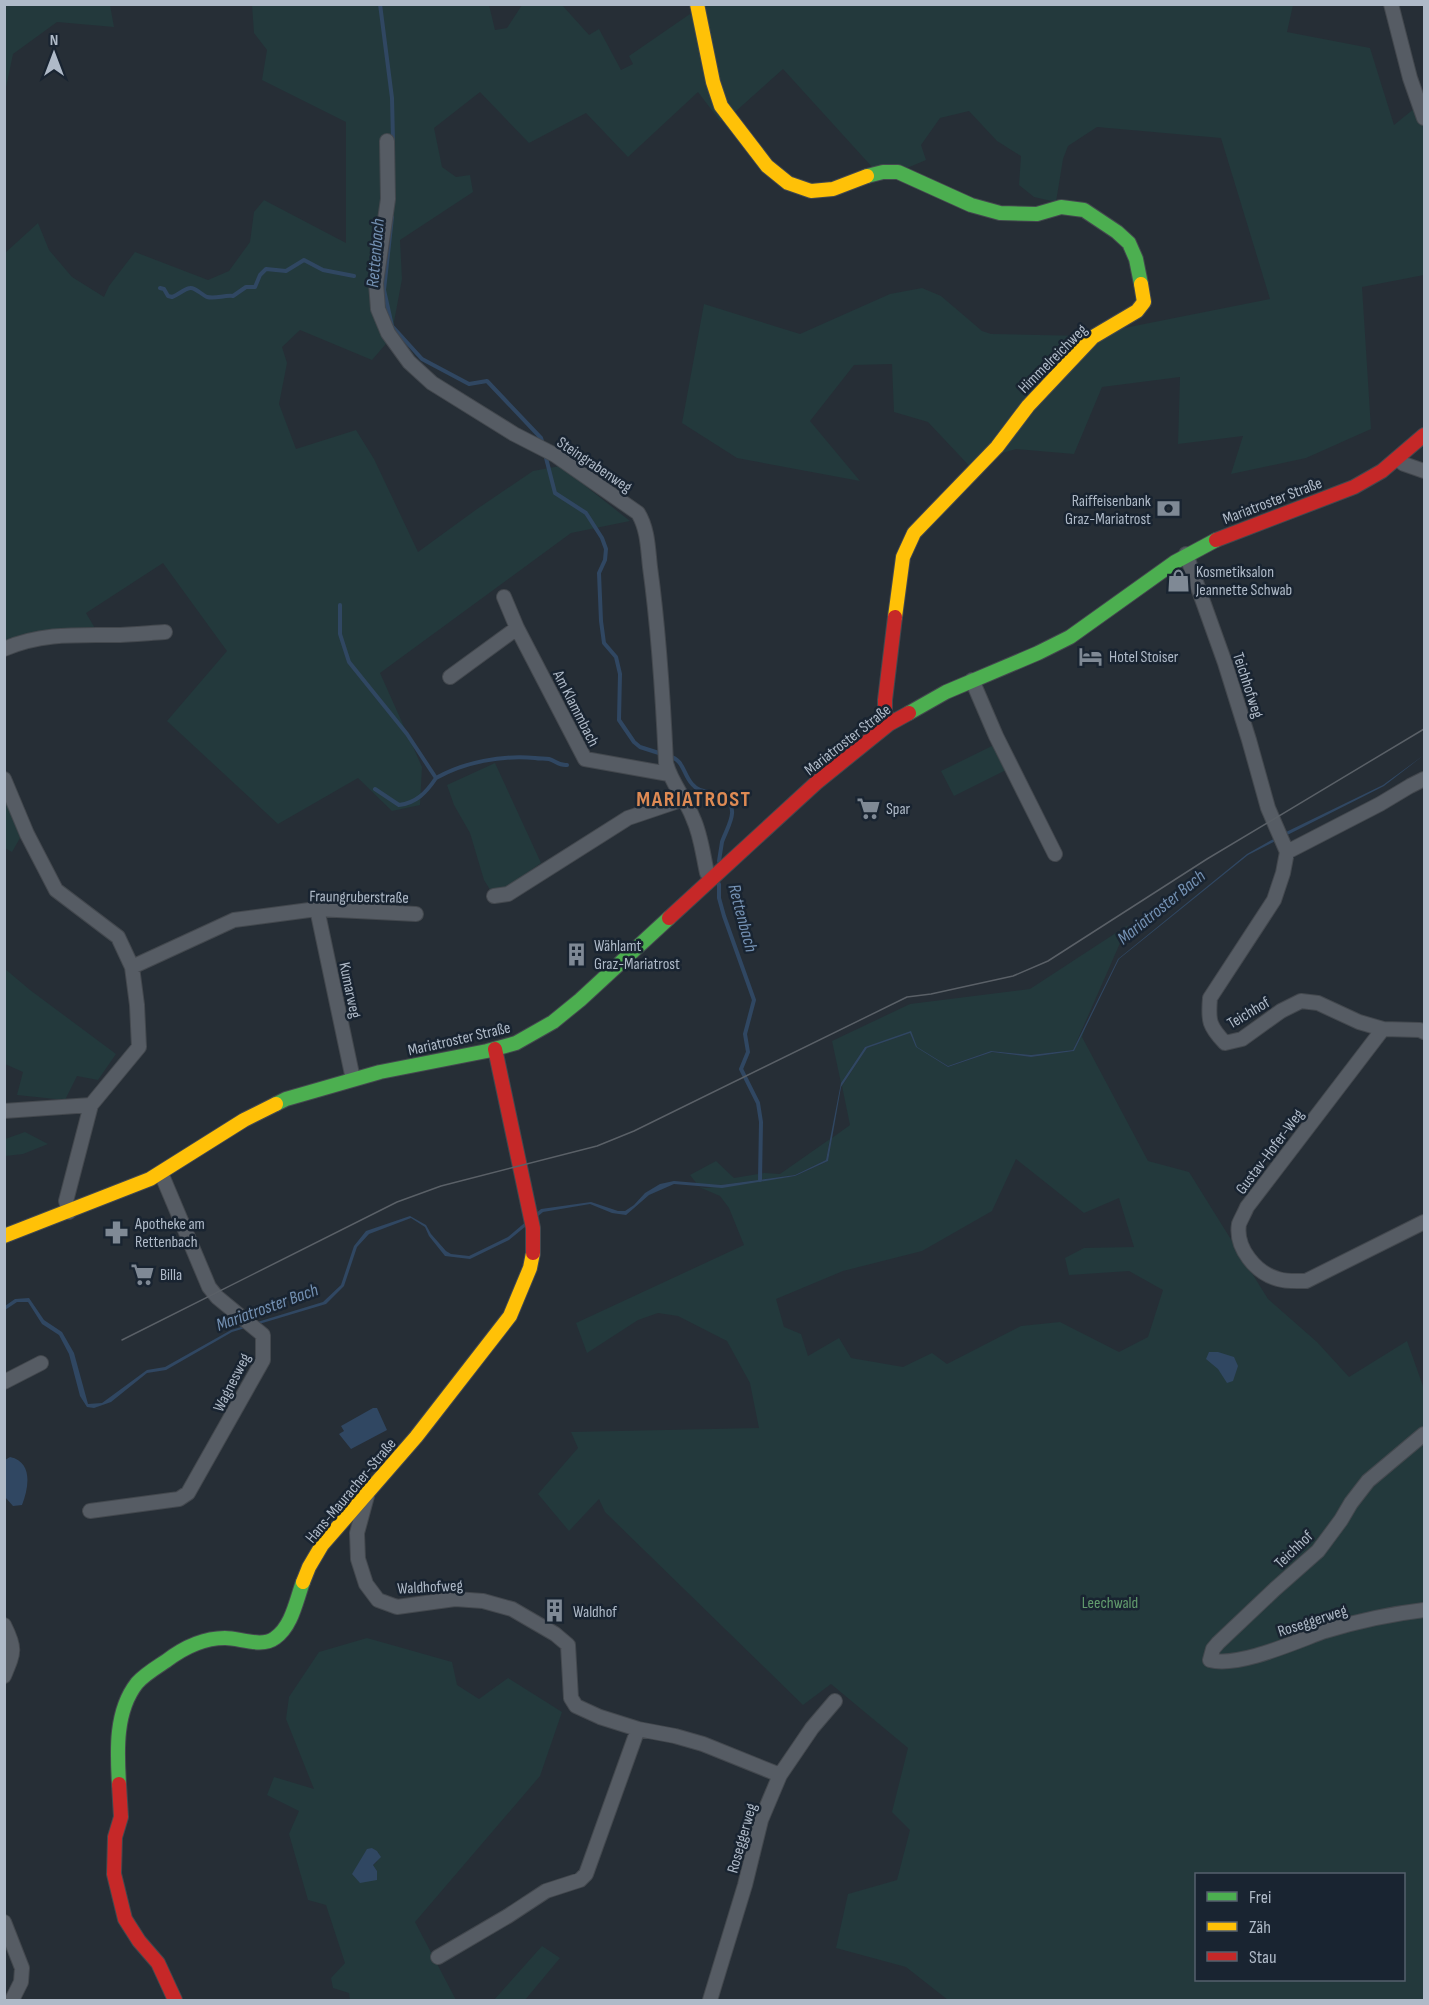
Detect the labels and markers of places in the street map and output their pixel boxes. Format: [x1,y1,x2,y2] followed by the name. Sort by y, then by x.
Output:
[1065,492,1151,529] place label: Raiffeisenbank Graz-Mariatrost
[1156,496,1182,522] bank icon: Raiffeisenbank Graz-Mariatrost
[1195,563,1292,600] place label: Kosmetiksalon Jeannette Schwab
[1165,567,1191,593] shop icon: Kosmetiksalon Jeannette Schwab
[1078,643,1104,669] hotel icon: Hotel Stoiser
[1109,648,1179,667] place label: Hotel Stoiser
[855,795,881,821] supermarket icon: Spar
[886,800,911,819] place label: Spar
[594,937,680,974] place label: Wählamt Graz-Mariatrost
[563,941,589,967] building icon: Wählamt Graz-Mariatrost
[134,1215,205,1252] place label: Apotheke am Rettenbach
[104,1219,130,1245] pharmacy icon: Apotheke am Rettenbach
[129,1261,155,1287] supermarket icon: Billa
[160,1266,182,1285] place label: Billa
[542,1598,568,1624] building icon: Waldhof
[573,1603,617,1622] place label: Waldhof

